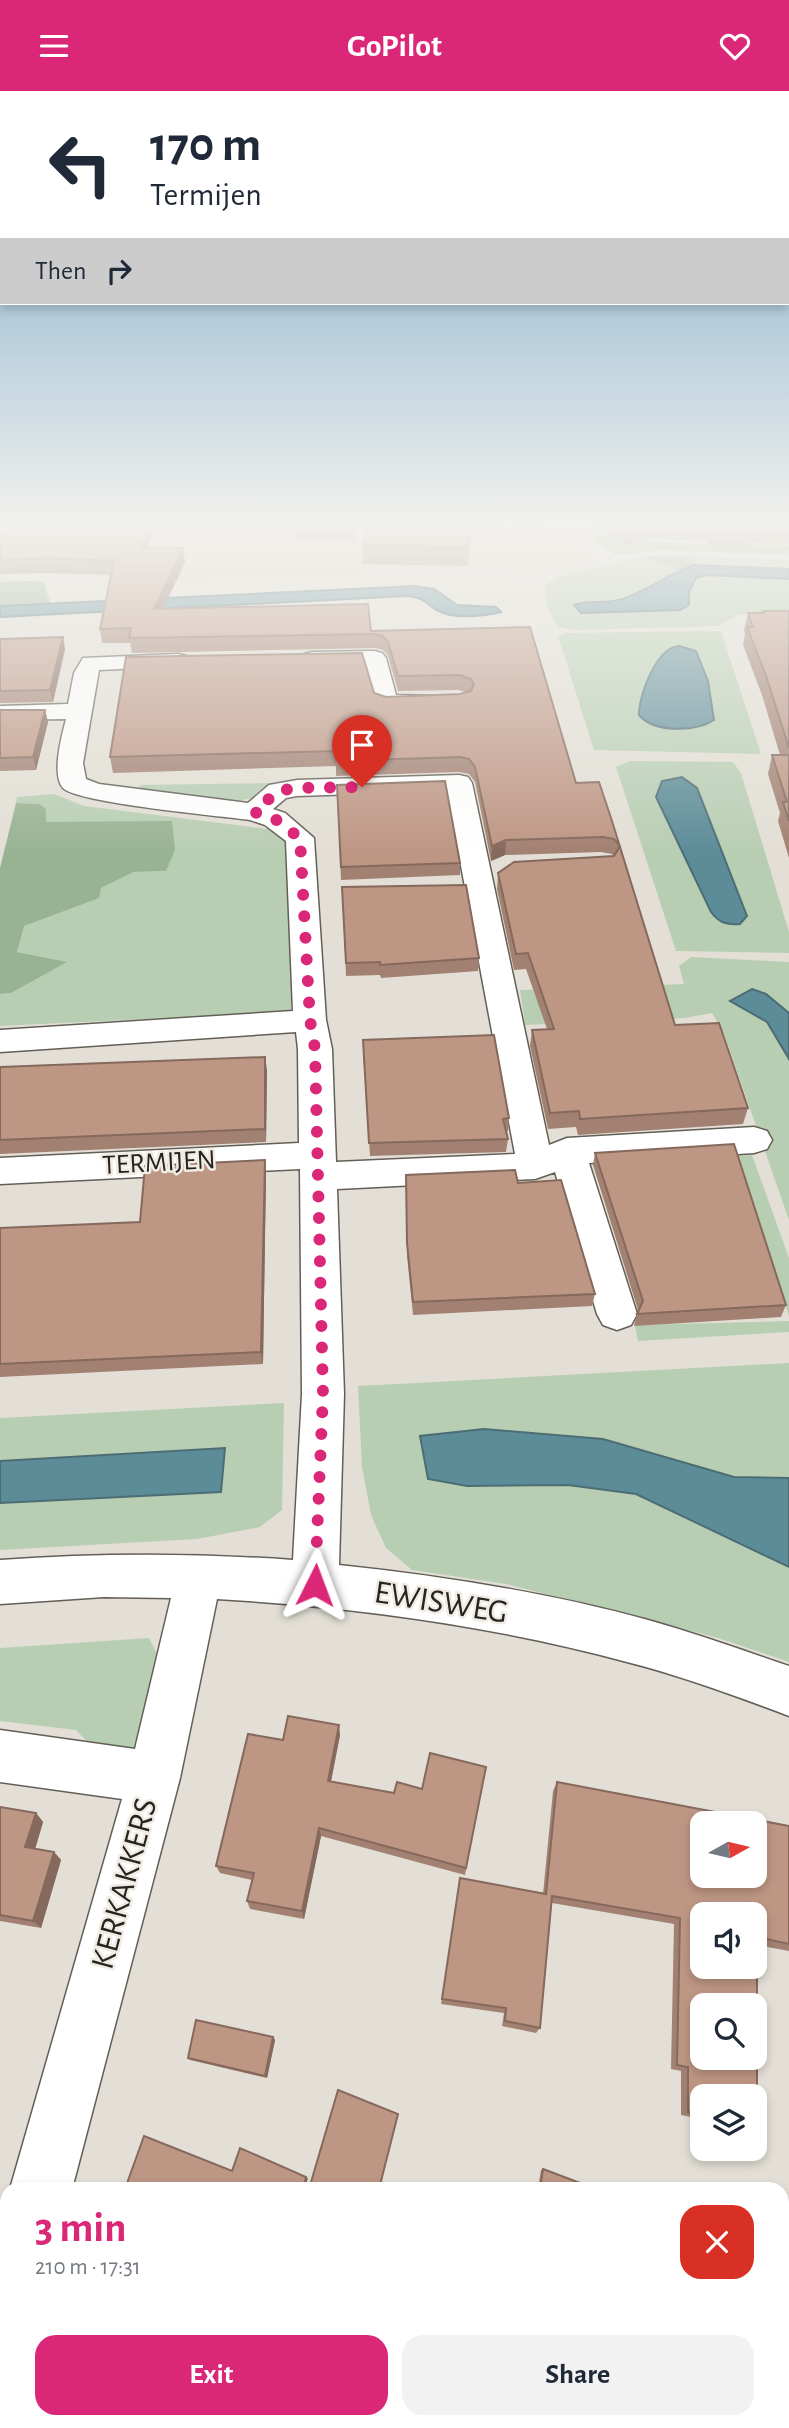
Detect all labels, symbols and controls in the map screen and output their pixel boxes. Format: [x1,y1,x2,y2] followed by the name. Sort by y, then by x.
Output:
[35,27,73,65] icon: menu
[716,27,754,65] icon: heart
[347,30,442,62] text: GoPilot
[35,119,126,210] icon: left
[150,121,261,170] text: 170 m
[150,179,262,211] text: Termijen
[100,252,138,290] icon: right
[35,258,86,284] text: Then
[332,715,392,787] pin
[343,726,381,764] icon: arrive
[102,1146,216,1180] street label: TERMIJEN
[278,1548,352,1622] position arrow
[372,1576,510,1630] street label: EWISWEG
[86,1795,164,1973] street label: KERKAKKERS
[690,1811,766,1888] north arrow
[690,1811,767,2161] map controls
[690,1902,767,1979] button: sound
[690,1993,767,2070] button: search
[690,2084,767,2161] button: layers
[680,2205,754,2279] button: close
[35,2207,127,2249] text: 3 min
[35,2256,141,2279] text: 210 m · 17:31
[35,2335,388,2415] button: Exit
[402,2335,754,2415] button: Share

